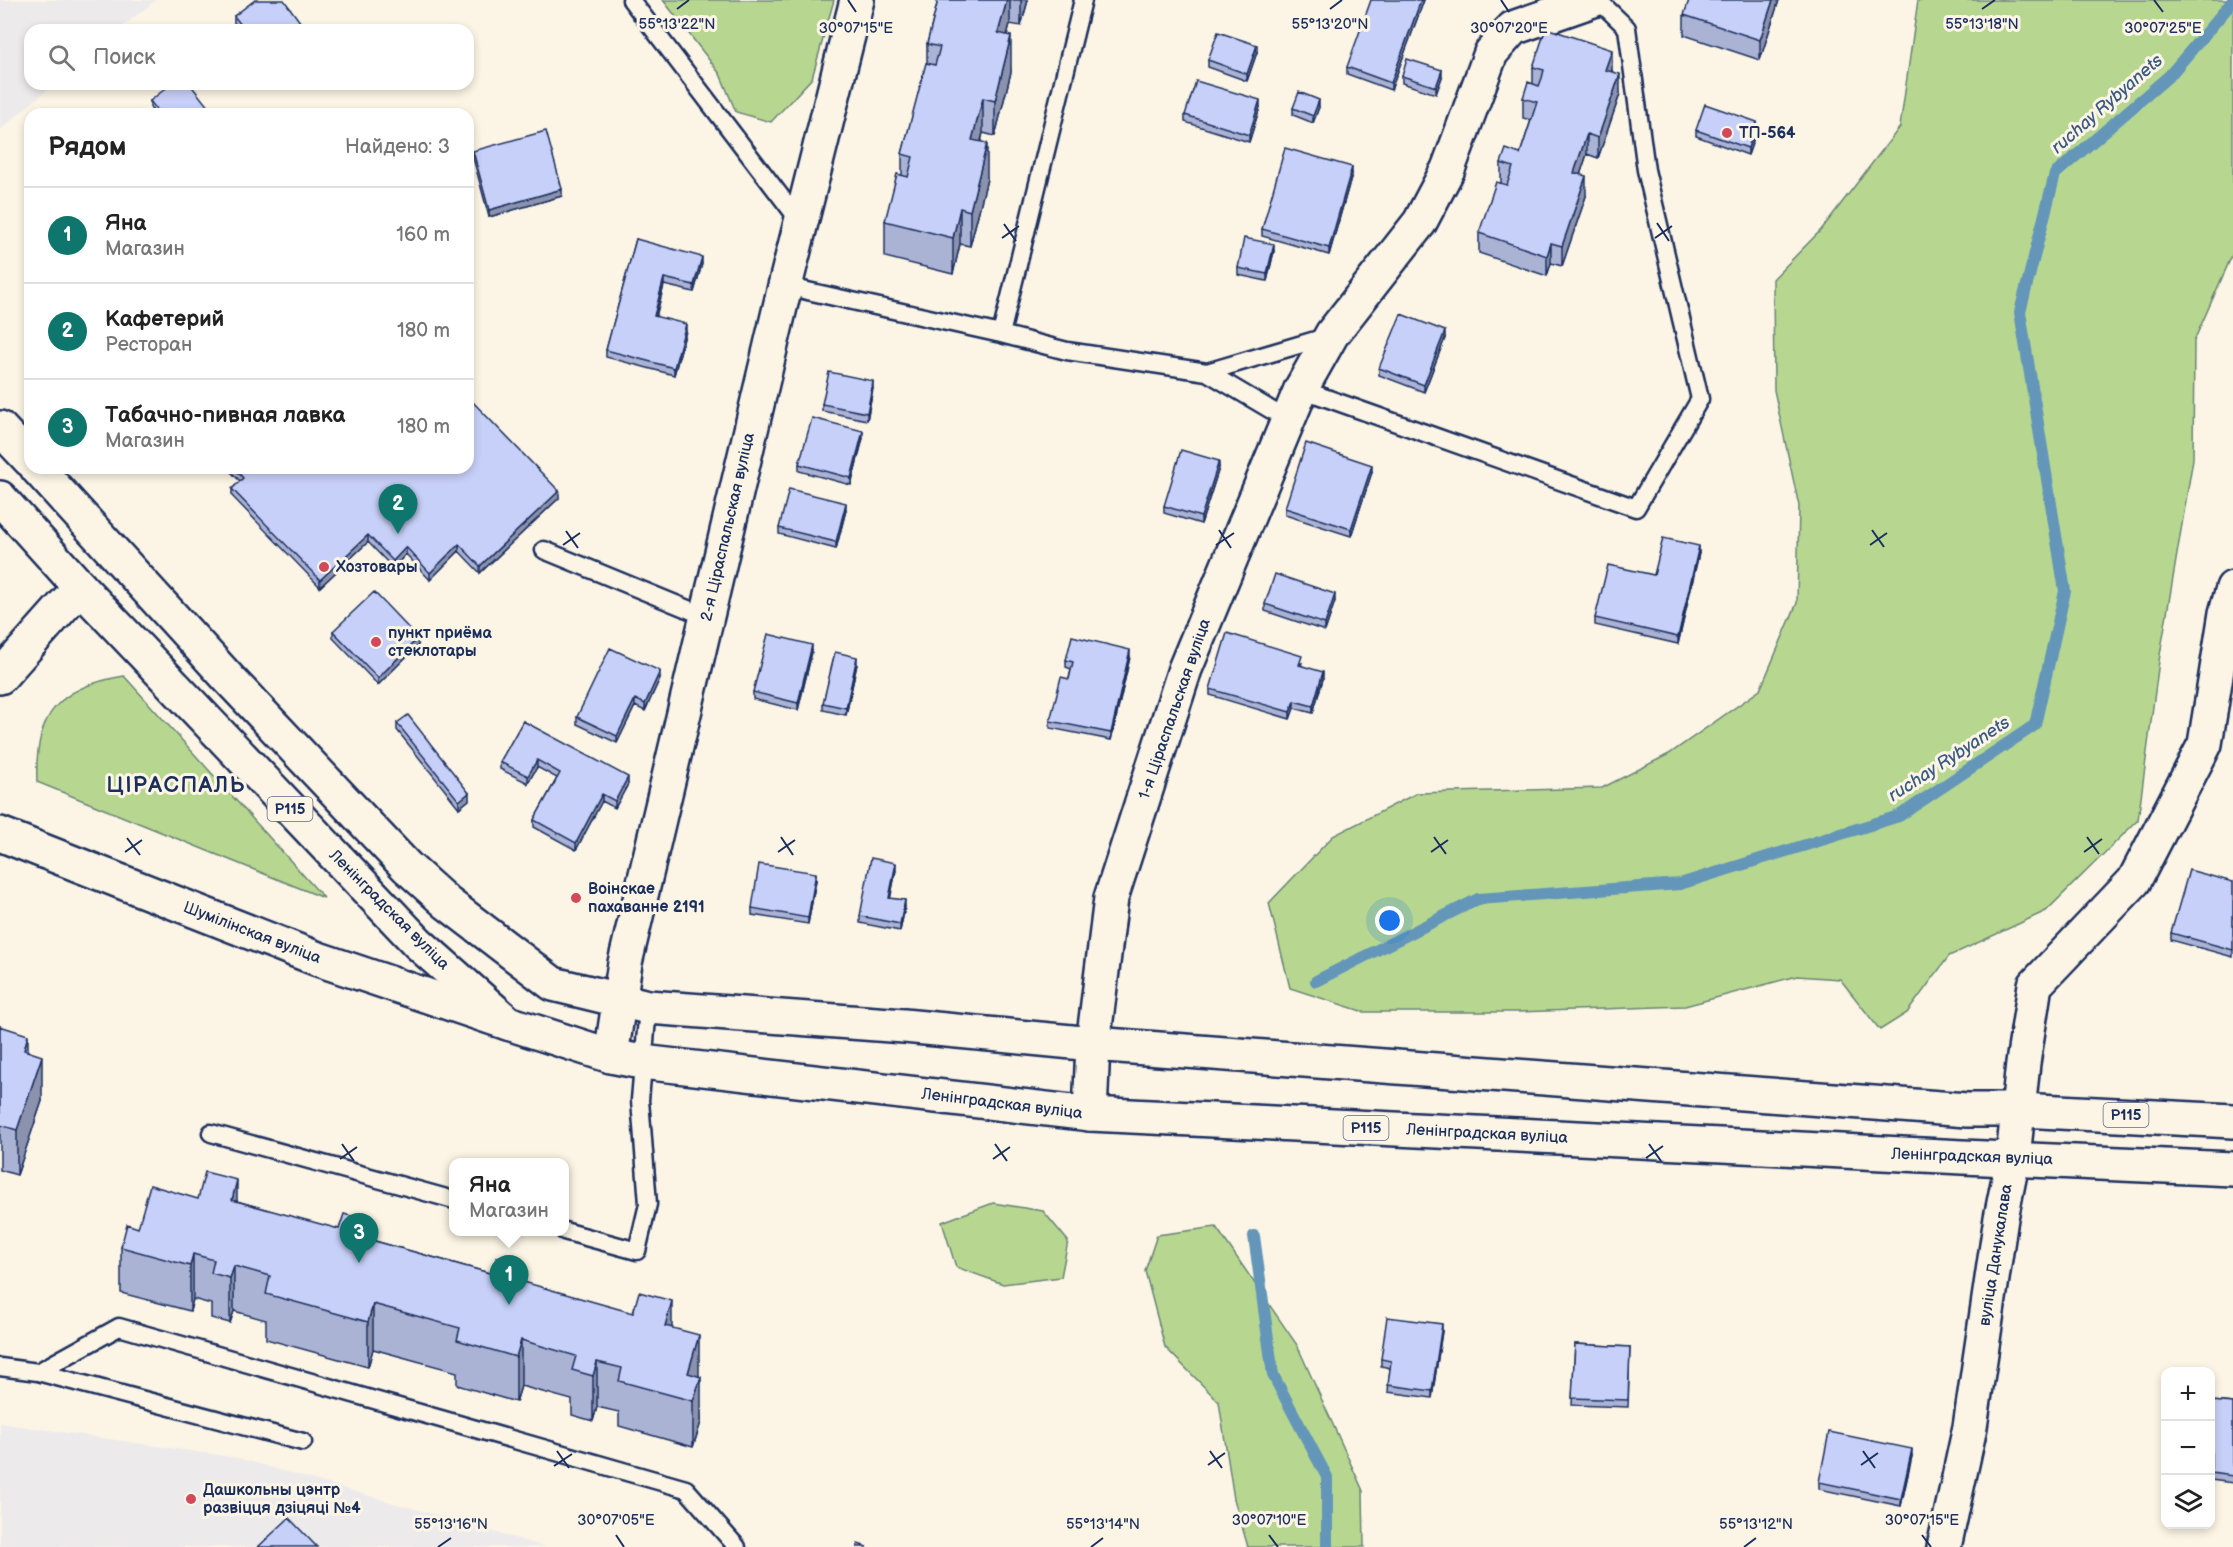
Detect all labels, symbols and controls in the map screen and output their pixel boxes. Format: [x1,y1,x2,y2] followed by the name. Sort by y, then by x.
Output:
[639,15,715,34] text: 55°13'22"N
[1292,15,1368,34] text: 55°13'20"N
[1945,15,2019,34] text: 55°13'18"N
[819,19,893,38] text: 30°07'15"E
[1470,19,1548,38] text: 30°07'20"E
[2124,19,2202,38] text: 30°07'25"E
[24,24,474,90] search box
[45,41,78,74] icon: search
[93,44,156,71] text: Поиск
[2047,50,2167,158] water label: ruchay Rybyanets
[1739,124,1796,143] place label: ТП-564
[1720,126,1734,140] marker: ТП-564
[48,132,126,163] text: Рядом
[345,135,450,159] text: Найдено: 3
[105,210,146,237] text: Яна
[63,223,72,247] text: 1
[396,223,450,247] text: 160 m
[105,237,185,261] text: Магазин
[105,306,224,333] text: Кафетерий
[62,319,73,343] text: 2
[397,319,450,343] text: 180 m
[105,333,192,357] text: Ресторан
[105,402,345,429] text: Табачно-пивная лавка
[62,415,73,439] text: 3
[397,415,450,439] text: 180 m
[105,429,185,453] text: Магазин
[697,430,759,623] street label: 2-я Ціраспальская вуліца
[378,484,418,534] pin: 2
[335,558,418,577] place label: Хозтовары
[317,560,331,574] marker: Хозтовары
[1135,616,1215,802] street label: 1-я Ціраспальская вуліца
[388,624,492,661] place label: пункт приёма стеклотары
[369,635,383,649] marker: пункт приёма стеклотары
[1884,712,2014,806] water label: ruchay Rybyanets
[106,772,246,799] district label: ЦІРАСПАЛЬ
[268,797,312,821] road number: Р115
[324,845,453,974] street label: Ленінградская вуліца
[588,880,705,917] place label: Воінскае пахаванне 2191
[569,891,583,905] marker: Воінскае пахаванне 2191
[181,898,324,968] street label: Шумілінская вуліца
[1375,906,1404,935] your location
[919,1085,1084,1123] street label: Ленінградская вуліца
[2104,1103,2148,1127] road number: Р115
[1344,1116,1388,1140] road number: Р115
[1405,1120,1569,1148] street label: Ленінградская вуліца
[1890,1145,2054,1169] street label: Ленінградская вуліца
[449,1158,569,1236] popup
[469,1172,510,1199] text: Яна
[1975,1182,2017,1327] street label: вуліца Данукалава
[469,1199,549,1223] text: Магазин
[340,1214,378,1263] pin: 3
[490,1256,528,1305] pin: 1
[2161,1367,2215,1529] map controls
[2161,1367,2215,1421] button: +
[2161,1421,2215,1475] button: −
[2161,1475,2215,1529] button: layers
[203,1481,361,1518] place label: Дашкольны цэнтр развіцця дзіцяці №4
[184,1492,198,1506] marker: Дашкольны цэнтр развіцця дзіцяці №4
[577,1511,655,1530] text: 30°07'05"E
[1232,1511,1306,1530] text: 30°07'10"E
[1885,1511,1959,1530] text: 30°07'15"E
[414,1515,488,1534] text: 55°13'16"N
[1066,1515,1140,1534] text: 55°13'14"N
[1719,1515,1793,1534] text: 55°13'12"N

